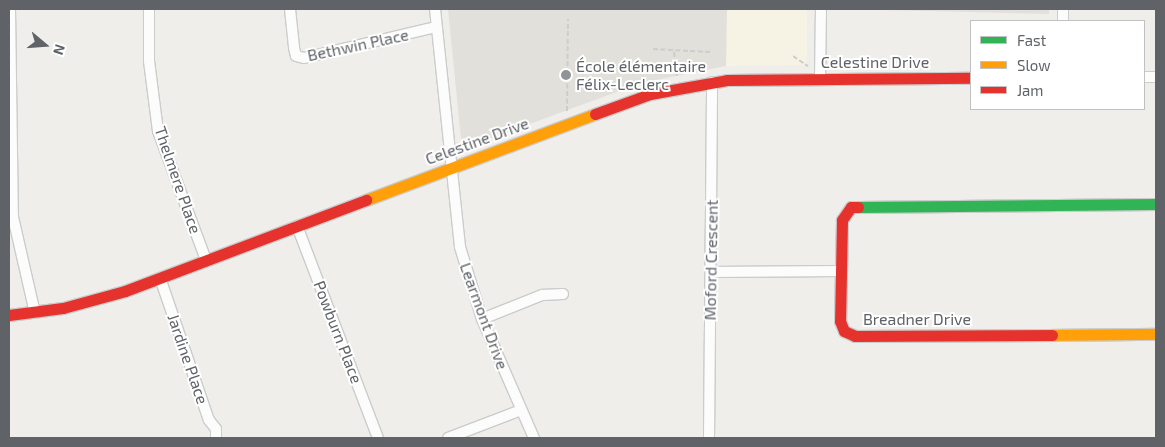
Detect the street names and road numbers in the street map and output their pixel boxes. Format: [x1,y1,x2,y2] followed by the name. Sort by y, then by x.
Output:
[306,25,410,65] street label: Bethwin Place
[821,52,929,72] street label: Celestine Drive
[423,113,531,169] street label: Celestine Drive
[151,124,205,236] street label: Thelmere Place
[700,199,722,321] street label: Moford Crescent
[456,260,512,372] street label: Learmont Drive
[310,278,366,386] street label: Powburn Place
[863,309,971,329] street label: Breadner Drive
[164,311,212,407] street label: Jardine Place

